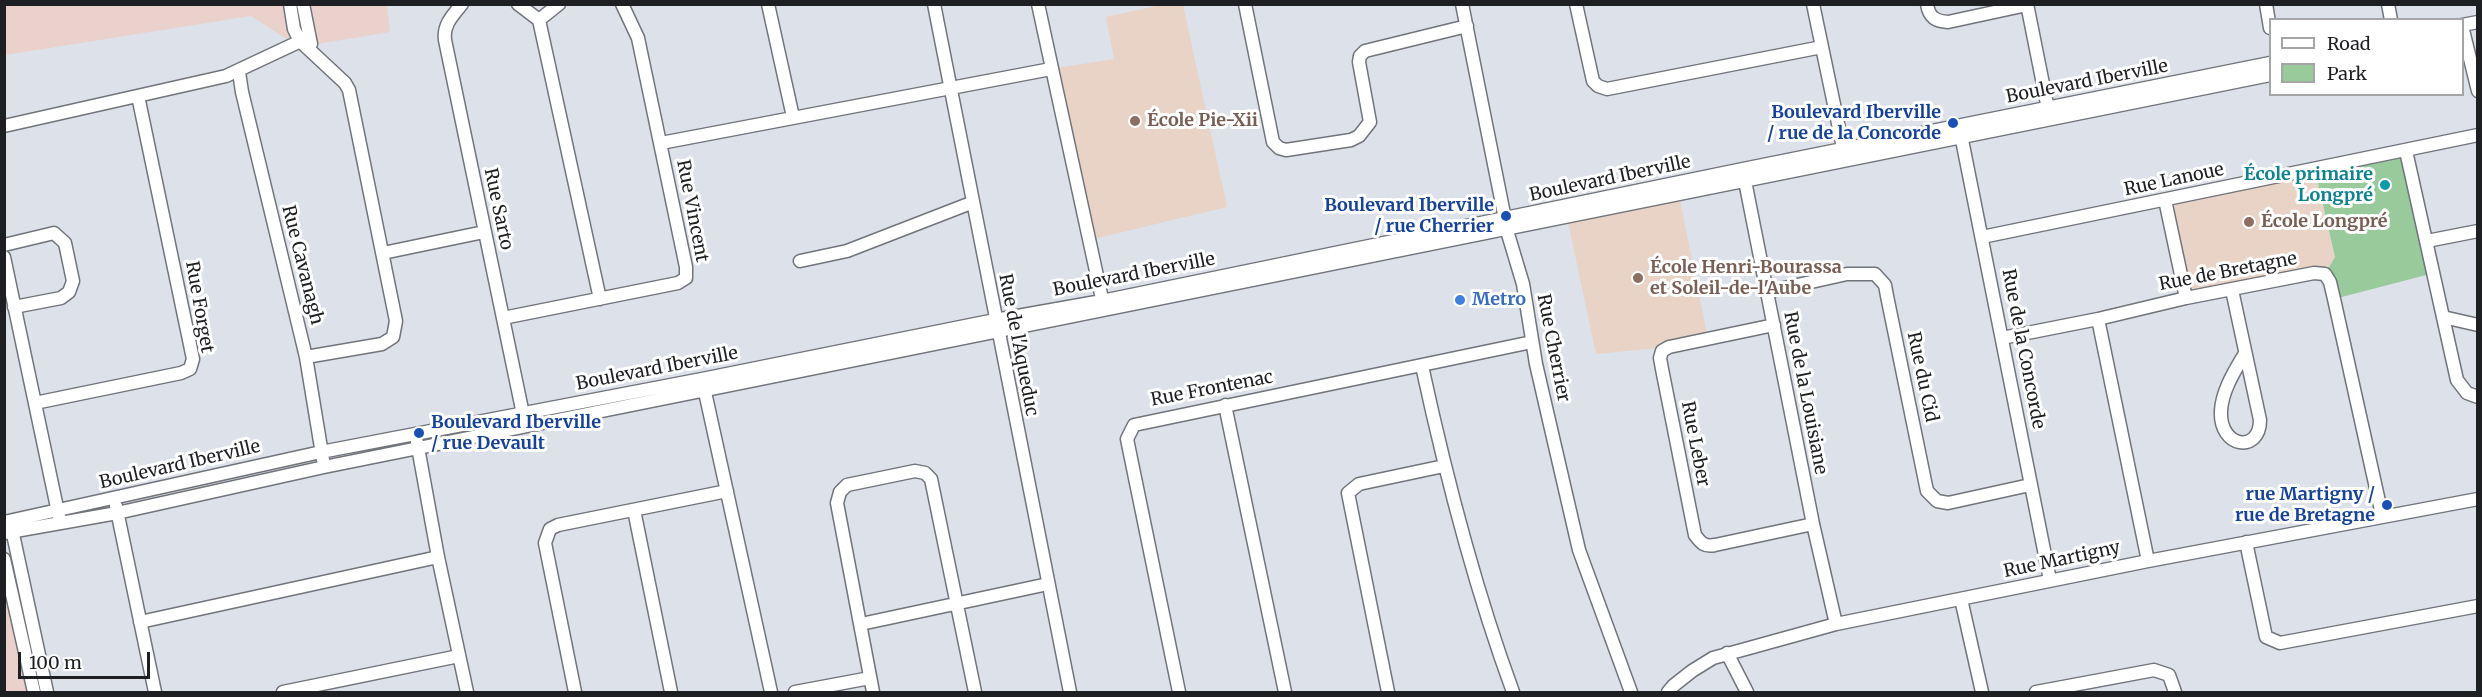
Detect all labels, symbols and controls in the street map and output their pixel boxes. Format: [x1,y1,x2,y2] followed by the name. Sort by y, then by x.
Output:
[2269,18,2464,96] legend
[2327,32,2371,55] text: Road
[2004,56,2170,108] street label: Boulevard Iberville
[2327,62,2367,85] text: Park
[1767,102,1941,144] place label: Boulevard Iberville / rue de la Concorde
[1147,110,1258,132] place label: École Pie-Xii
[1128,114,1142,128] marker: École Pie-Xii
[1946,116,1960,130] marker: Boulevard Iberville / rue de la Concorde
[1527,151,1693,207] street label: Boulevard Iberville
[672,158,712,264] street label: Rue Vincent
[2122,159,2226,201] street label: Rue Lanoue
[2244,164,2373,207] place label: École primaire Longpré
[479,166,517,252] street label: Rue Sarto
[2378,178,2392,192] marker: École primaire Longpré
[1324,195,1494,238] place label: Boulevard Iberville / rue Cherrier
[277,203,327,327] street label: Rue Cavanagh
[1499,209,1513,223] marker: Boulevard Iberville / rue Cherrier
[2261,211,2388,233] place label: École Longpré
[2242,215,2256,229] marker: École Longpré
[2157,248,2299,296] street label: Rue de Bretagne
[1051,249,1217,301] street label: Boulevard Iberville
[1650,257,1842,300] place label: École Henri-Bourassa et Soleil-de-l'Aube
[180,259,218,355] street label: Rue Forget
[1997,267,2049,431] street label: Rue de la Concorde
[1631,271,1645,285] marker: École Henri-Bourassa et Soleil-de-l'Aube
[994,272,1042,418] street label: Rue de l'Aqueduc
[1472,289,1526,311] place label: Metro
[1532,292,1574,404] street label: Rue Cherrier
[1453,293,1467,307] marker: Metro
[1779,310,1831,476] street label: Rue de la Louisiane
[1902,330,1942,424] street label: Rue du Cid
[574,343,740,395] street label: Boulevard Iberville
[1149,367,1275,411] street label: Rue Frontenac
[1676,399,1714,489] street label: Rue Leber
[431,412,601,454] place label: Boulevard Iberville / rue Devault
[412,426,426,440] marker: Boulevard Iberville / rue Devault
[98,436,262,494] street label: Boulevard Iberville
[2235,484,2375,526] place label: rue Martigny / rue de Bretagne
[2380,498,2394,512] marker: rue Martigny / rue de Bretagne
[2002,537,2122,583] street label: Rue Martigny
[21,640,153,678] scale bar
[29,651,82,674] text: 100 m

